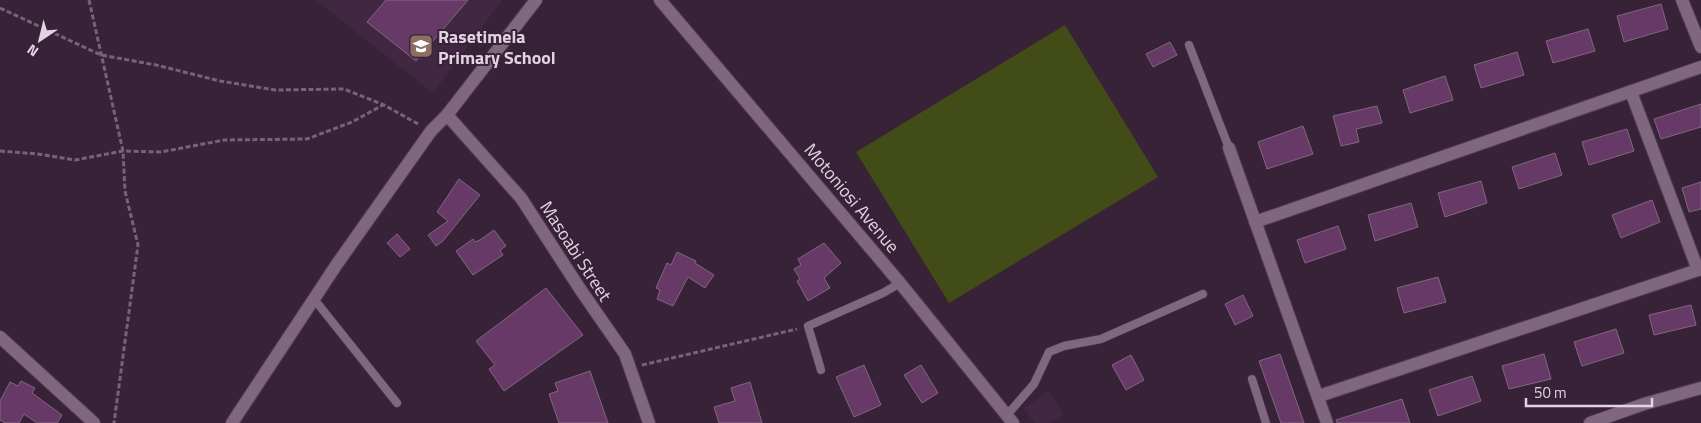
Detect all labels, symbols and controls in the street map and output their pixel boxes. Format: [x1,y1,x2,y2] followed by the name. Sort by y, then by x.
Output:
[15,15,65,65] north arrow
[438,23,556,71] place label: Rasetimela Primary School
[408,33,434,59] school or university icon: Rasetimela Primary School
[22,40,42,62] text: N
[798,137,906,259] street label: Motoniosi Avenue
[533,196,619,307] street label: Masoabi Street
[1526,376,1652,408] scale bar
[1534,381,1567,404] text: 50 m

